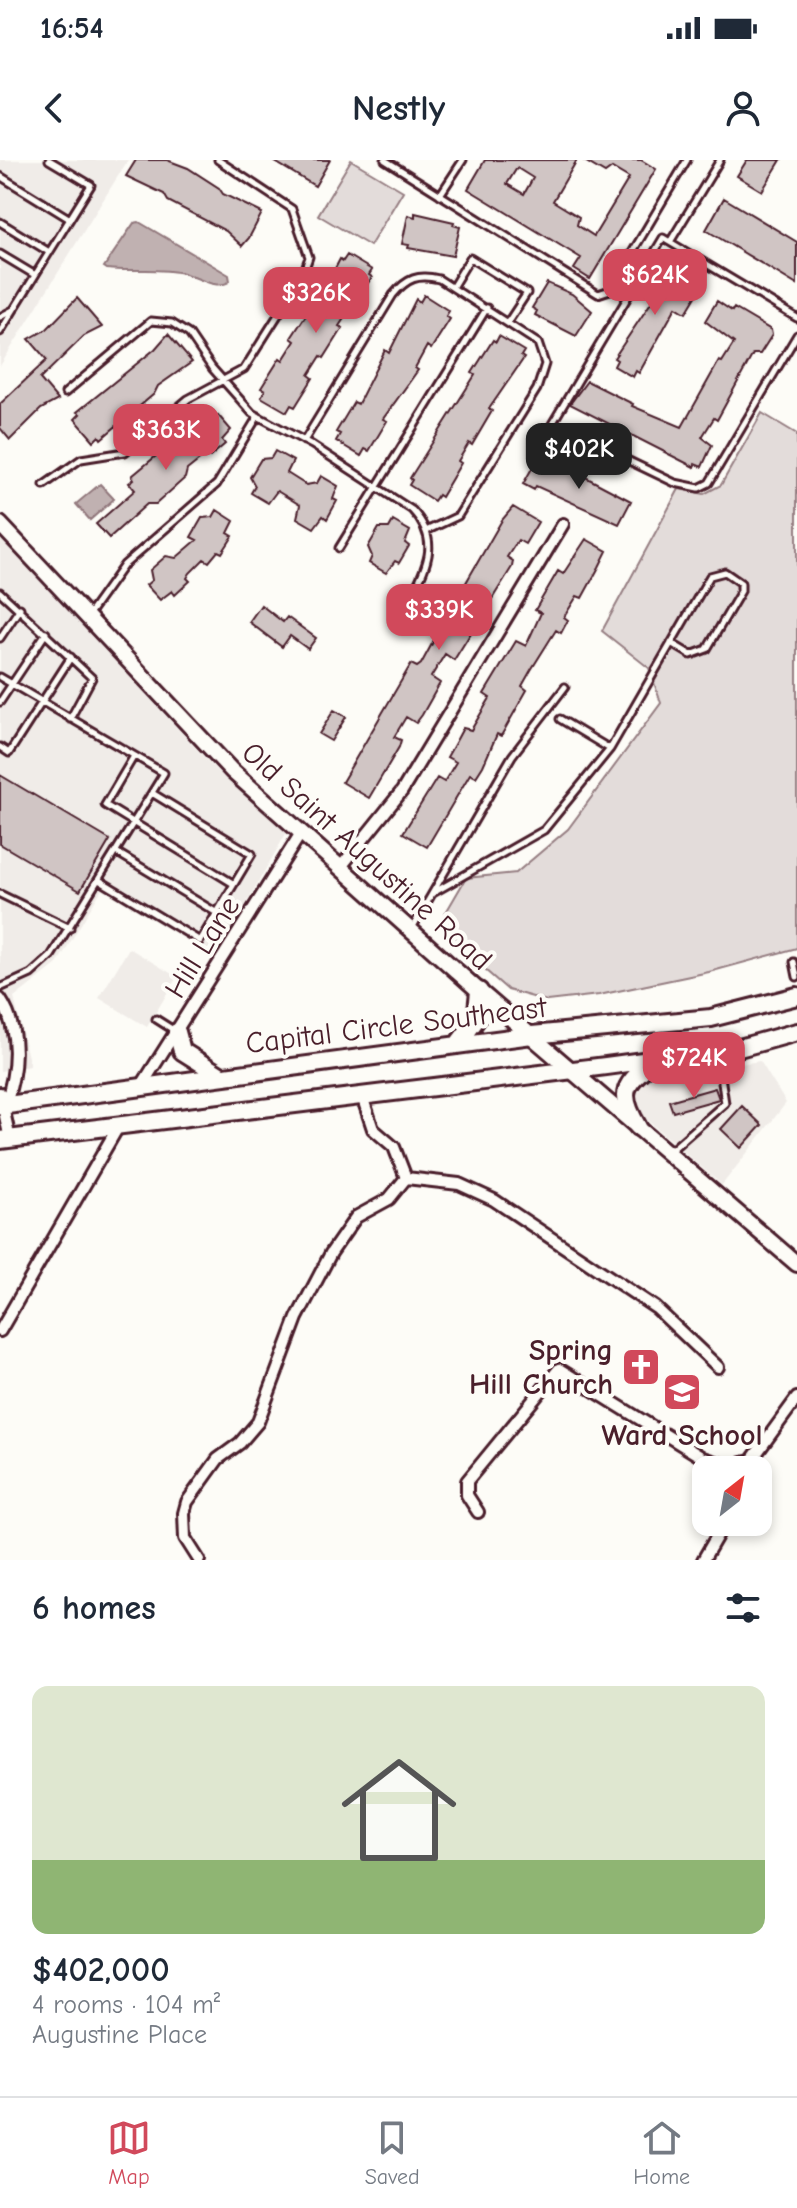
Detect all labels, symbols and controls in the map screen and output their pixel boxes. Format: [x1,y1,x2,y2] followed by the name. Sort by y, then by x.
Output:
[40,11,104,46] text: 16:54
[32,86,76,130] icon: back
[721,86,765,130] icon: person
[352,88,445,129] text: Nestly
[599,249,711,317] pin: $624K
[621,260,689,290] text: $624K
[260,267,372,335] pin: $326K
[281,278,351,308] text: $326K
[110,404,222,472] pin: $363K
[131,415,201,445] text: $363K
[523,423,635,491] pin: $402K
[544,434,614,464] text: $402K
[383,584,495,652] pin: $339K
[404,595,474,625] text: $339K
[235,735,499,978] street label: Old Saint Augustine Road
[158,890,247,1005] street label: Hill Lane
[244,990,550,1061] street label: Capital Circle Southeast
[638,1032,750,1100] pin: $724K
[661,1043,727,1073] text: $724K
[469,1333,613,1402] place label: Spring Hill Church
[620,1346,662,1388] church icon: Spring Hill Church
[661,1371,703,1413] school or university icon: Ward School
[601,1418,763,1453] place label: Ward School
[692,1456,772,1536] north arrow
[692,1456,772,1536] map controls
[721,1586,765,1630] icon: filters
[32,1588,156,1628] text: 6 homes
[327,1738,471,1882] icon: home
[32,1950,170,1990] text: $402,000
[32,1990,220,2020] text: 4 rooms · 104 m²
[32,2020,207,2050] text: Augustine Place
[107,2116,151,2190] tab: Map
[365,2116,420,2190] tab: Saved
[633,2116,690,2190] tab: Home

